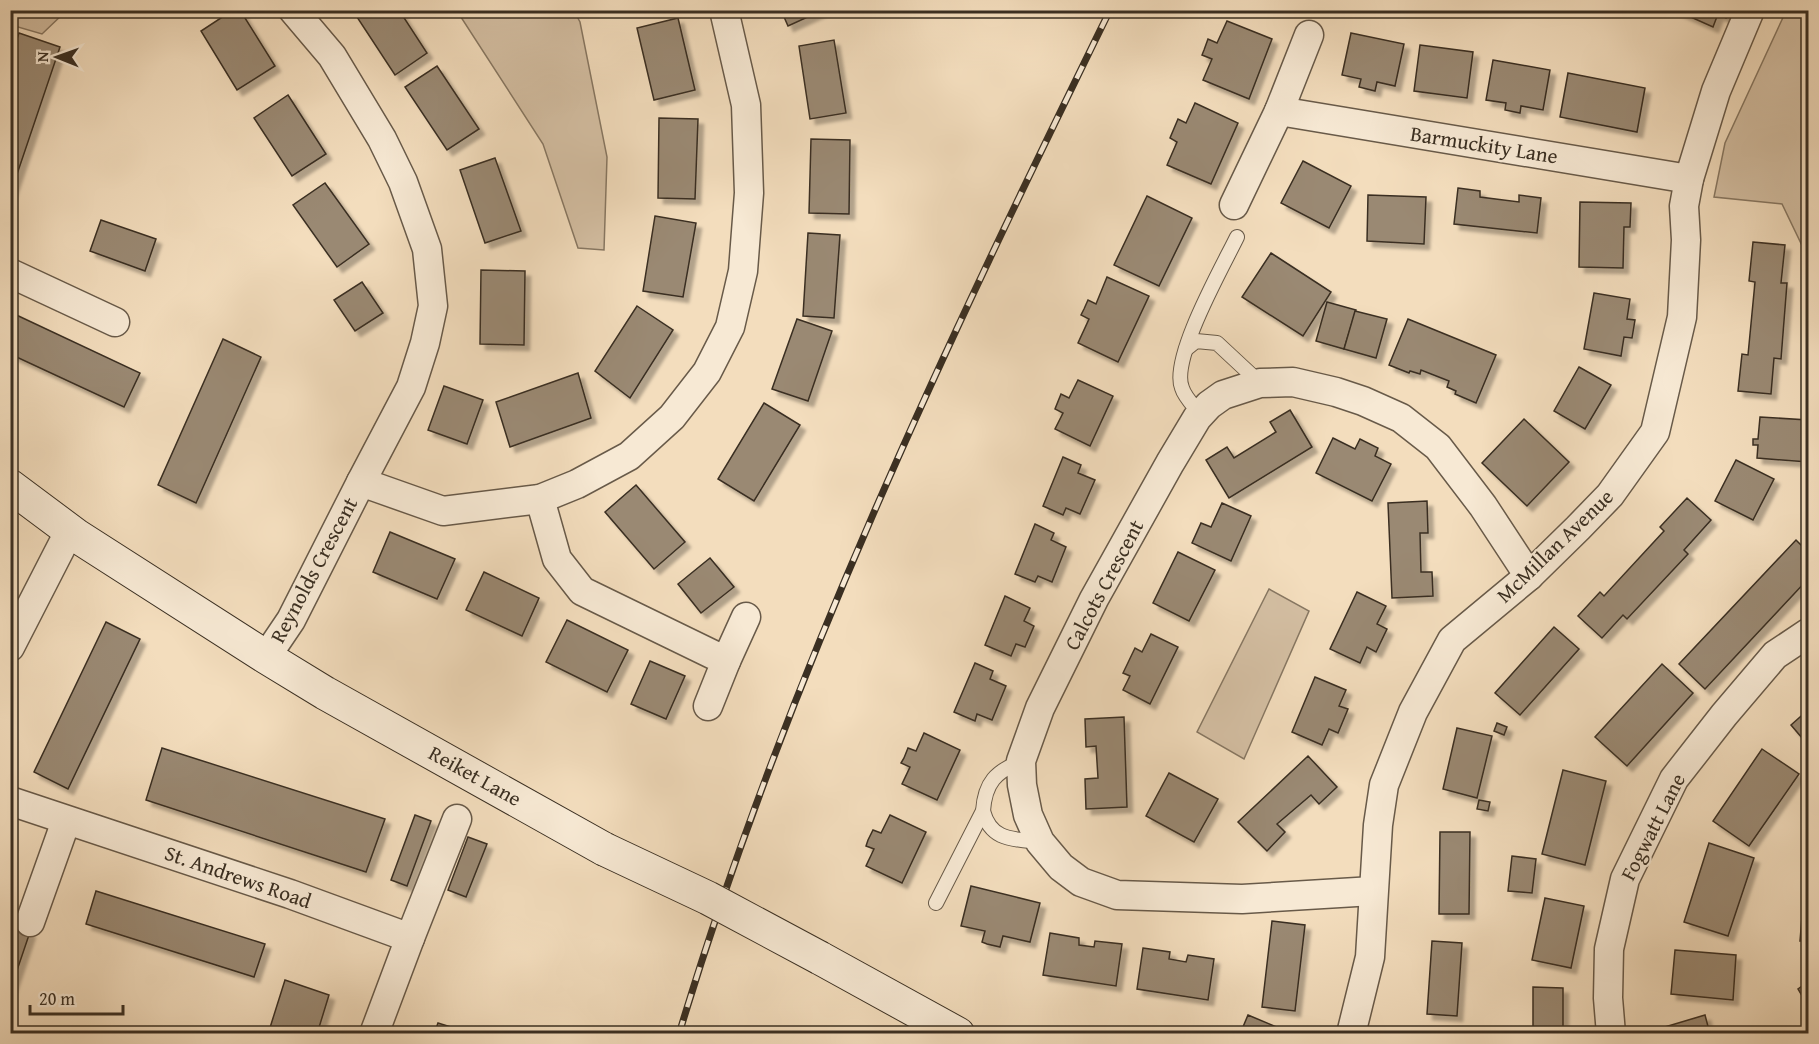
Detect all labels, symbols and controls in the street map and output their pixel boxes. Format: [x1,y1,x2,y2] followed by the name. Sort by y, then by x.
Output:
[27,27,87,87] north arrow
[30,51,54,62] text: N
[1408,118,1560,171] street label: Barmuckity Lane
[1489,481,1620,610] street label: McMillan Avenue
[262,491,365,648] street label: Reynolds Crescent
[1056,513,1151,656] street label: Calcots Crescent
[423,737,527,814] street label: Reiket Lane
[1612,768,1693,886] street label: Fogwatt Lane
[161,837,316,916] street label: St. Andrews Road
[30,978,123,1016] scale bar
[39,985,75,1012] text: 20 m

